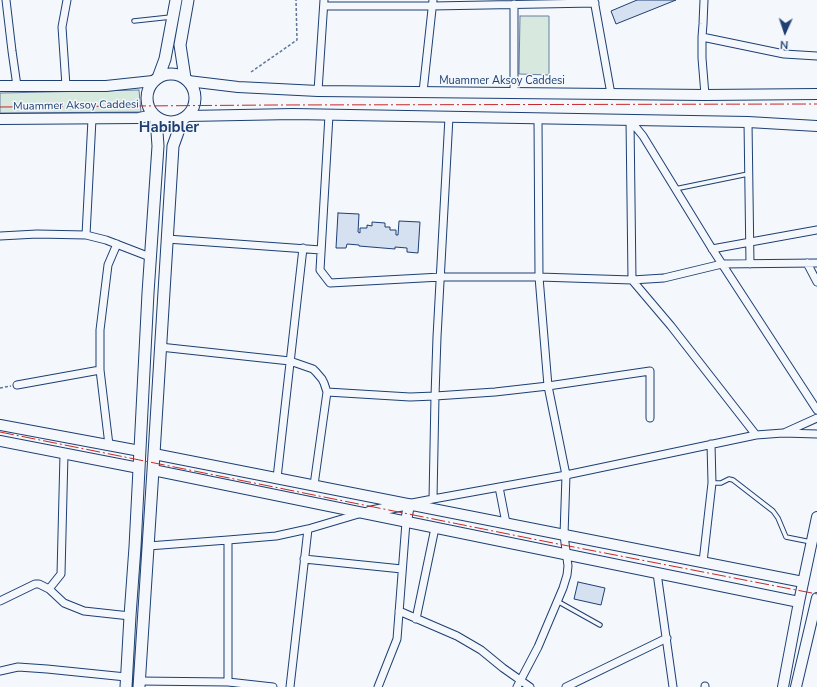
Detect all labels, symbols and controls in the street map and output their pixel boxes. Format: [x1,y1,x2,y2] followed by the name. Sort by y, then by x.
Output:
[765,12,805,52] north arrow
[780,37,789,52] text: N
[439,74,565,88] street label: Muammer Aksoy Caddesi
[13,98,139,114] street label: Muammer Aksoy Caddesi
[139,119,199,137] district label: Habibler

